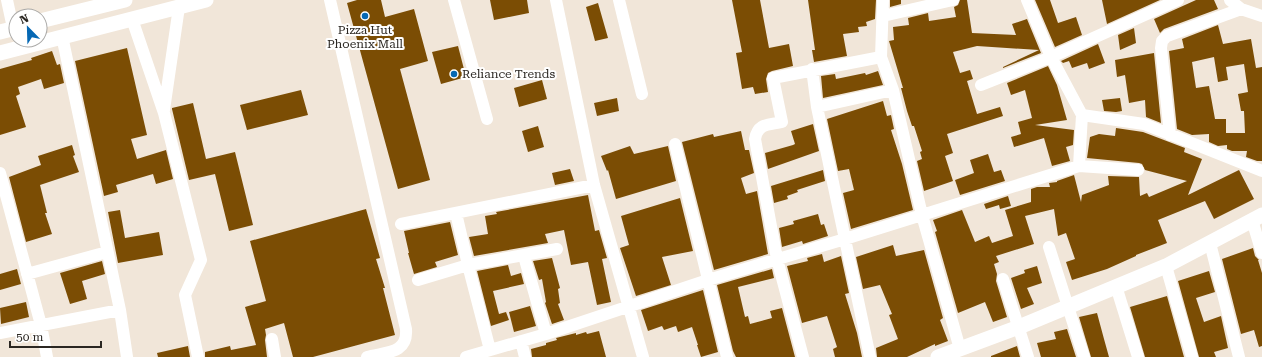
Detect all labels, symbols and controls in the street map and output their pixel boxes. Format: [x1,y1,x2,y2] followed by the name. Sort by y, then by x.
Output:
[8,8,48,48] north arrow
[18,11,31,27] text: N
[360,11,370,21] marker: Pizza Hut Phoenix Mall
[327,23,403,51] place label: Pizza Hut Phoenix Mall
[462,67,555,81] place label: Reliance Trends
[449,69,459,79] marker: Reliance Trends
[10,323,101,349] scale bar
[16,330,43,344] text: 50 m

